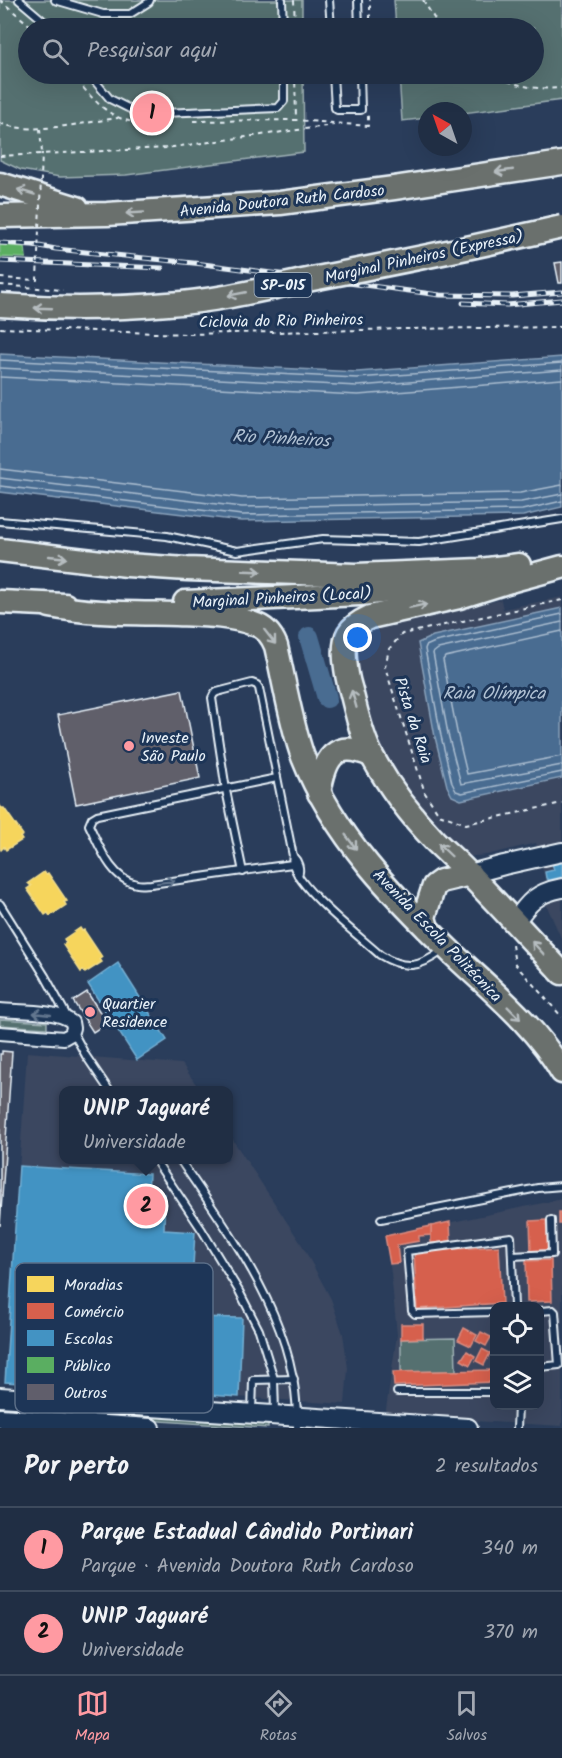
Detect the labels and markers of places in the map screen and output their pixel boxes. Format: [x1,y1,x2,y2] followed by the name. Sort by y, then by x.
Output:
[132,90,172,136] pin: 1
[141,726,206,769] place label: Investe São Paulo
[122,739,136,753] marker: Investe São Paulo
[102,992,167,1035] place label: Quartier Residence
[83,1005,97,1019] marker: Quartier Residence
[126,1184,166,1228] pin: 2

